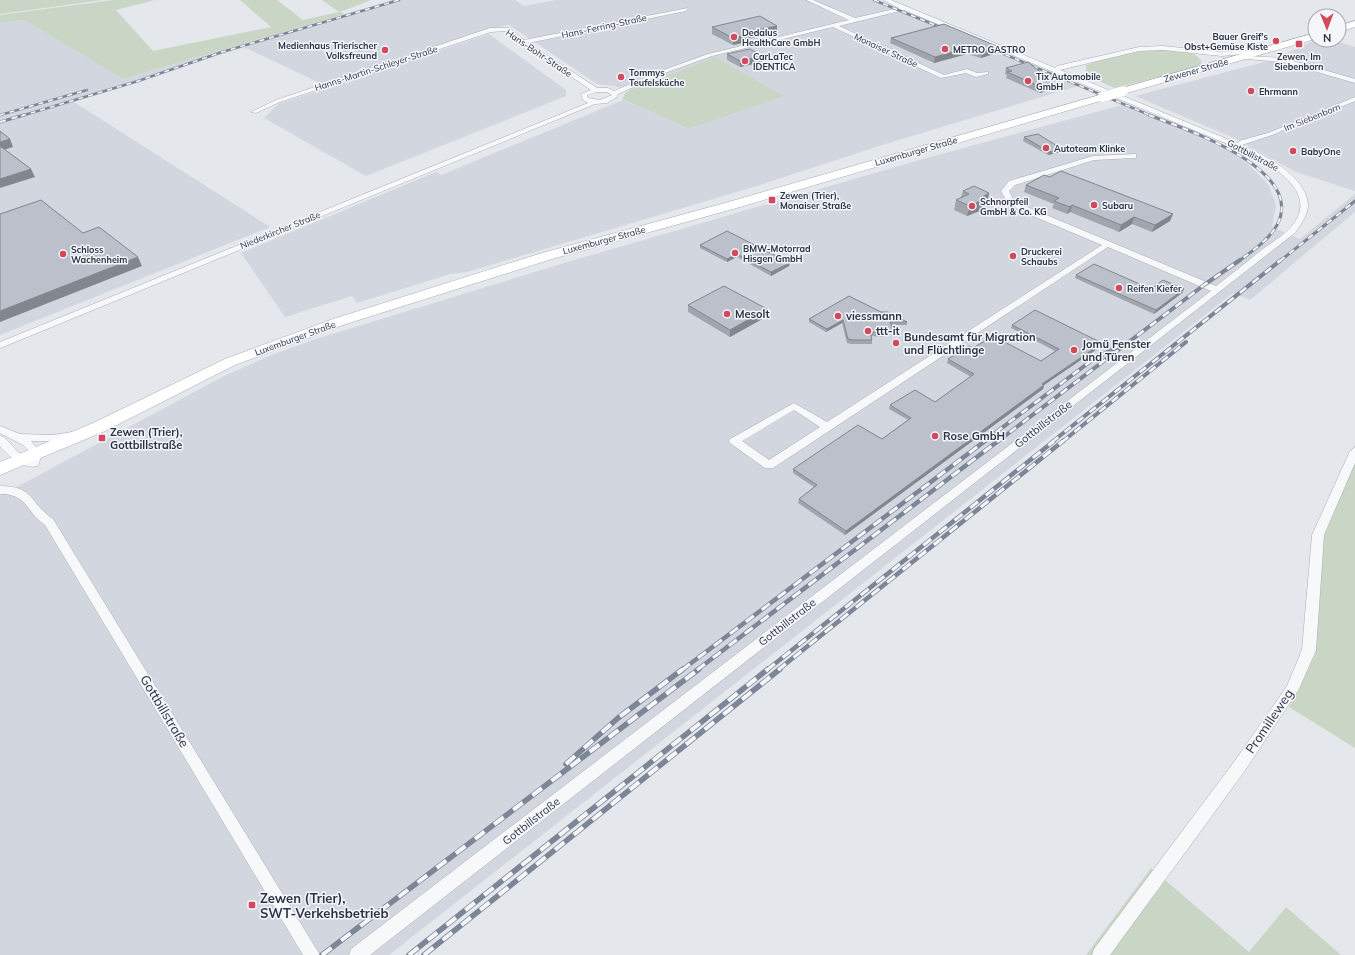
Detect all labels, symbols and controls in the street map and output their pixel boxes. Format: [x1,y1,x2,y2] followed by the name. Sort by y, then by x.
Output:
[1307,8,1347,48] north arrow
[560,12,648,40] street label: Hans-Ferring-Straße
[504,27,574,79] street label: Hans-Bohr-Straße
[742,27,820,48] place label: Dedalus HealthCare GmbH
[853,31,920,70] street label: Monaiser Straße
[1184,31,1268,52] place label: Bauer Greif's Obst+Gemüse Kiste
[1323,31,1331,45] text: N
[729,32,739,42] marker: Dedalus HealthCare GmbH
[1271,36,1281,46] marker: Bauer Greif's Obst+Gemüse Kiste
[1294,39,1304,49] marker: Zewen, Im Siebenborn
[278,40,377,61] place label: Medienhaus Trierischer Volksfreund
[313,43,439,94] street label: Hanns-Martin-Schleyer-Straße
[940,44,950,54] marker: METRO GASTRO
[953,44,1025,55] place label: METRO GASTRO
[380,45,390,55] marker: Medienhaus Trierischer Volksfreund
[753,51,796,72] place label: CarLaTec IDENTICA
[1275,51,1323,72] place label: Zewen, Im Siebenborn
[740,56,750,66] marker: CarLaTec IDENTICA
[1163,56,1230,84] street label: Zewener Straße
[629,67,684,88] place label: Tommys Teufelsküche
[1036,71,1101,92] place label: Tix Automobile GmbH
[616,72,626,82] marker: Tommys Teufelsküche
[1023,76,1033,86] marker: Tix Automobile GmbH
[1246,86,1256,96] marker: Ehrmann
[1259,86,1298,97] place label: Ehrmann
[1282,101,1342,133] street label: Im Siebenborn
[874,134,959,168] street label: Luxemburger Straße
[1225,137,1281,173] street label: Gottbillstraße
[1041,143,1051,153] marker: Autoteam Klinke
[1054,143,1125,154] place label: Autoteam Klinke
[1288,146,1298,156] marker: BabyOne
[1301,146,1341,158] place label: BabyOne
[780,190,851,211] place label: Zewen (Trier), Monaiser Straße
[767,195,777,205] marker: Zewen (Trier), Monaiser Straße
[980,196,1047,217] place label: Schnorpfeil GmbH & Co. KG
[1089,200,1099,210] marker: Subaru
[1102,200,1133,211] place label: Subaru
[967,201,977,211] marker: Schnorpfeil GmbH & Co. KG
[238,209,322,251] street label: Niederkircher Straße
[561,224,647,256] street label: Luxemburger Straße
[743,243,811,264] place label: BMW-Motorrad Hisgen GmbH
[71,244,127,265] place label: Schloss Wachenheim
[1021,246,1062,267] place label: Druckerei Schaubs
[730,248,740,258] marker: BMW-Motorrad Hisgen GmbH
[58,249,68,259] marker: Schloss Wachenheim
[1008,251,1018,261] marker: Druckerei Schaubs
[1114,283,1124,293] marker: Reifen Kiefer
[1127,283,1182,294] place label: Reifen Kiefer
[735,307,770,321] place label: Mesolt
[722,309,732,319] marker: Mesolt
[845,309,902,323] place label: viessmann
[833,311,843,321] marker: viessmann
[253,318,337,358] street label: Luxemburger Straße
[876,324,900,338] place label: ttt-it
[863,326,873,336] marker: ttt-it
[904,330,1036,357] place label: Bundesamt für Migration und Flüchtlinge
[1082,337,1151,364] place label: Jomü Fenster und Türen
[891,338,901,348] marker: Bundesamt für Migration und Flüchtlinge
[1069,345,1079,355] marker: Jomü Fenster und Türen
[1011,397,1075,451] street label: Gottbillstraße
[110,425,183,452] place label: Zewen (Trier), Gottbillstraße
[943,429,1005,443] place label: Rose GmbH
[930,431,940,441] marker: Rose GmbH
[97,433,107,443] marker: Zewen (Trier), Gottbillstraße
[755,595,819,649] street label: Gottbillstraße
[137,672,193,750] street label: Gottbillstraße
[1242,686,1296,756] street label: Promilleweg
[499,794,563,848] street label: Gottbillstraße
[260,890,389,921] place label: Zewen (Trier), SWT-Verkehsbetrieb
[247,900,257,910] marker: Zewen (Trier), SWT-Verkehsbetrieb

